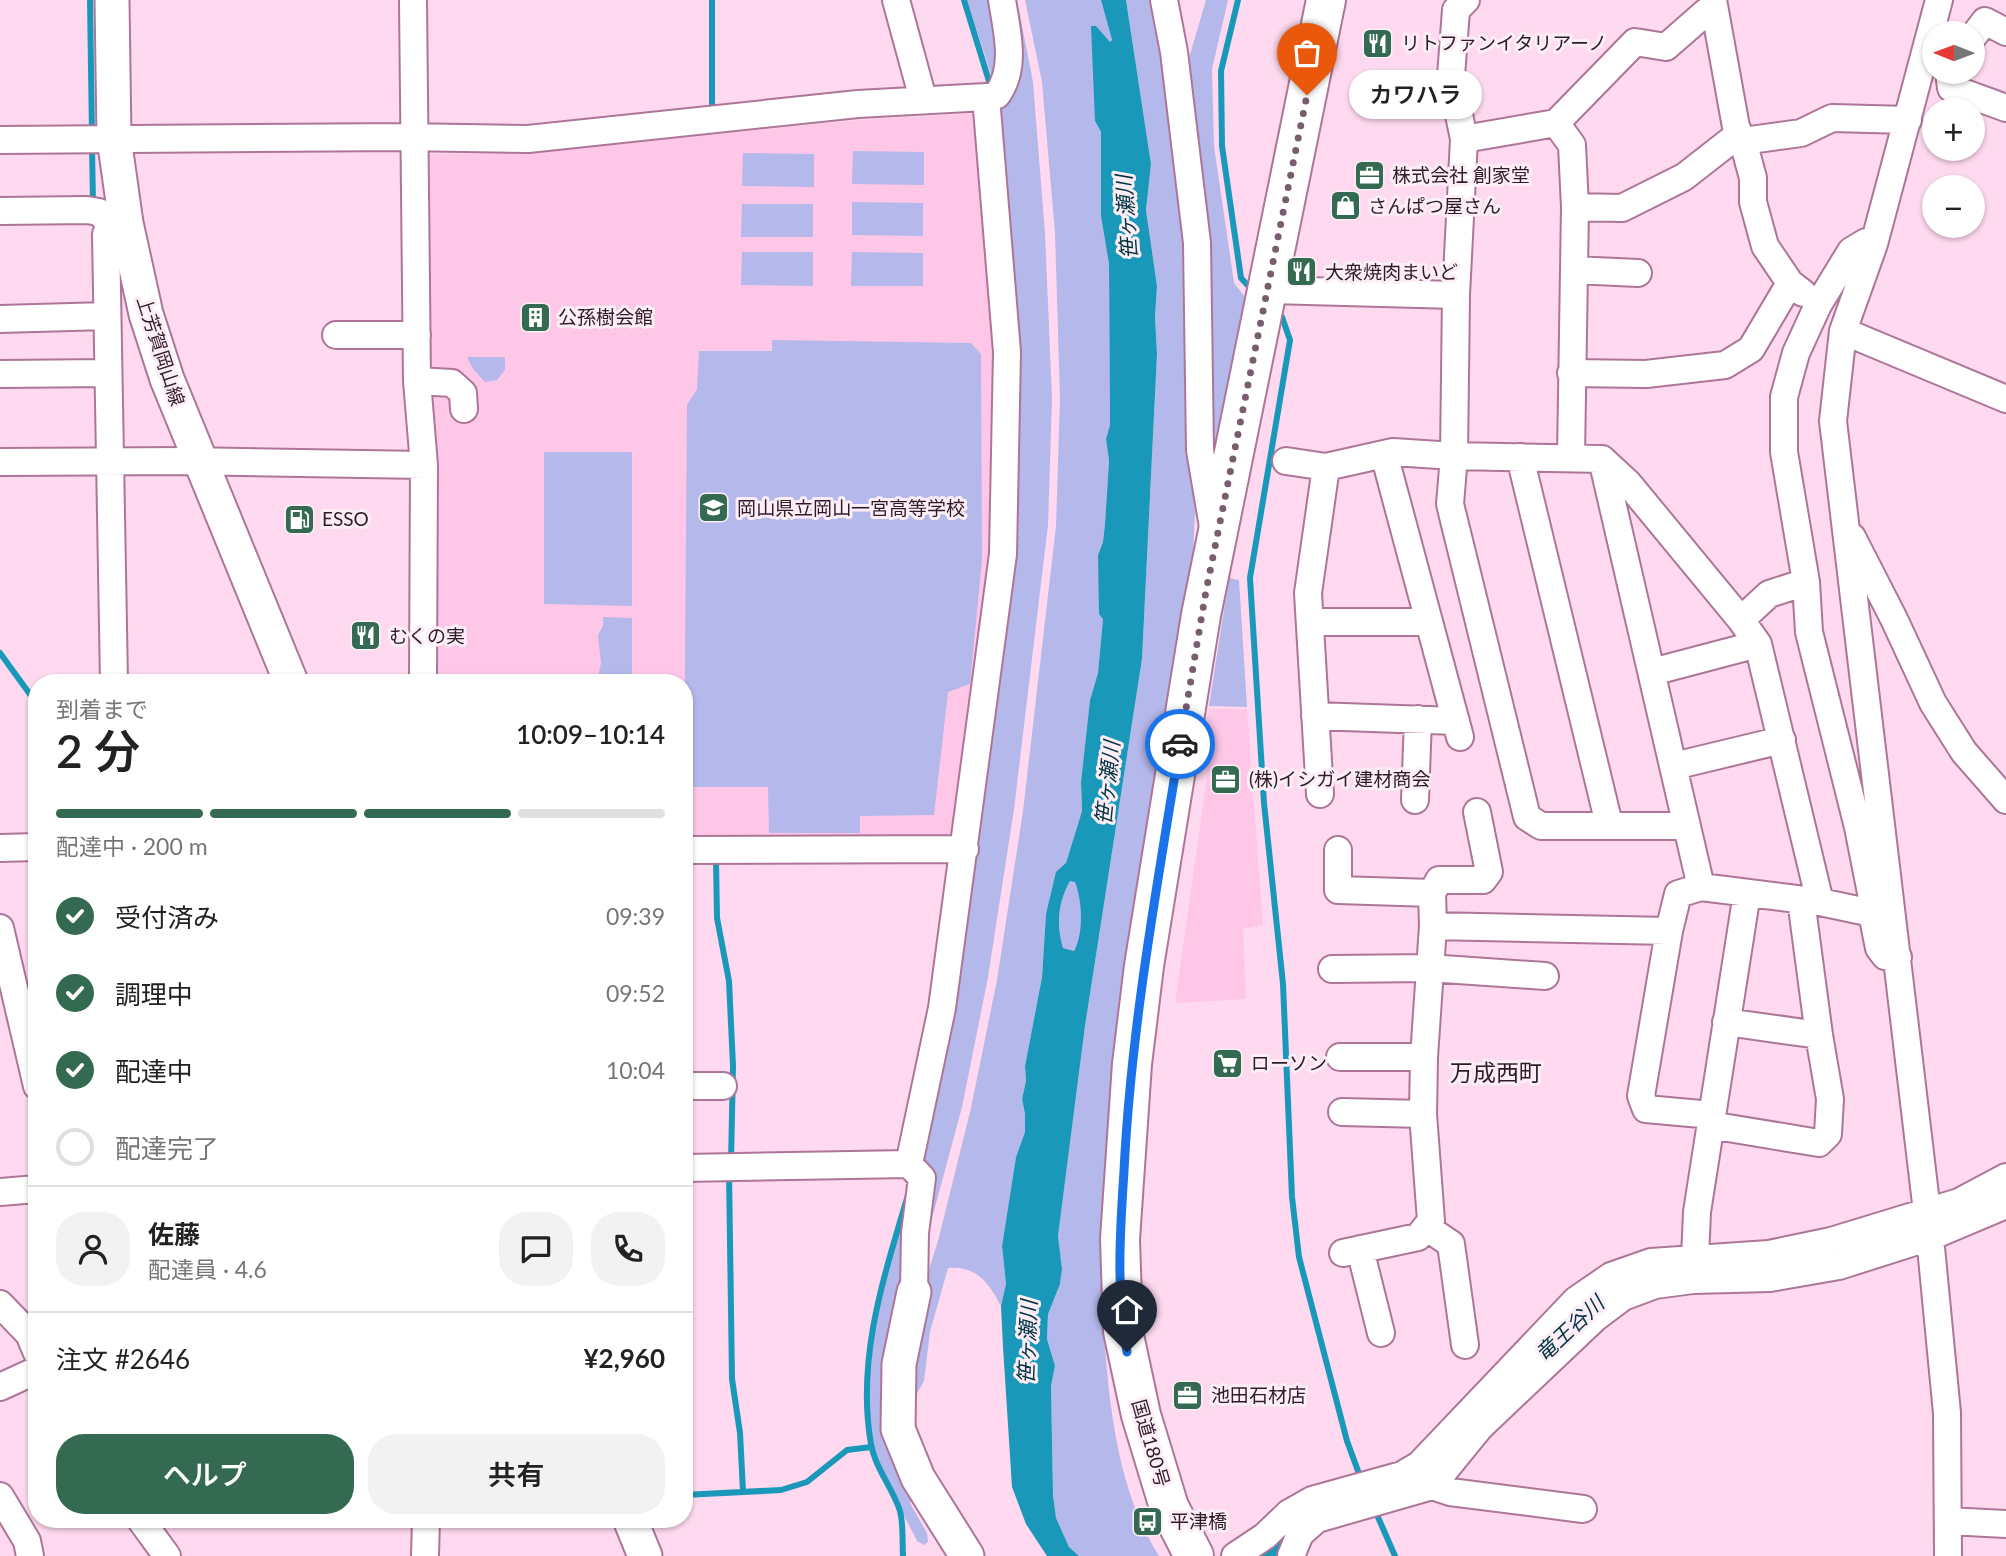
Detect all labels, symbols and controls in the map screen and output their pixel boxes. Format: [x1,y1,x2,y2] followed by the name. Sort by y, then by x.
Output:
[1922,21,1984,84] north arrow
[1922,21,1985,238] map controls
[1277,23,1337,95] pin
[1361,26,1395,60] restaurant icon: リトファンイタリアーノ
[1401,31,1607,54] place label: リトファンイタリアーノ
[1288,34,1326,72] icon: bag
[1349,70,1482,119] callout: カワハラ
[1370,80,1461,108] text: カワハラ
[1922,98,1985,161] button: +
[1352,158,1386,192] office icon: 株式会社 創家堂
[1392,163,1530,186] place label: 株式会社 創家堂
[1110,172,1141,260] water label: 笹ヶ瀬川
[1922,175,1985,238] button: −
[1328,189,1362,223] shop icon: さんぱつ屋さん
[1368,194,1501,217] place label: さんぱつ屋さん
[1285,255,1319,289] restaurant icon: 大衆焼肉まいど
[1325,260,1458,283] place label: 大衆焼肉まいど
[133,293,190,409] street label: 上芳賀岡山線
[518,300,552,334] building icon: 公孫樹会館
[558,305,653,328] place label: 公孫樹会館
[697,491,731,525] school or university icon: 岡山県立岡山一宮高等学校
[737,496,965,519] place label: 岡山県立岡山一宮高等学校
[282,502,316,536] fuel station icon: ESSO
[322,507,369,530] place label: ESSO
[349,619,383,653] restaurant icon: むくの実
[389,624,465,647] place label: むくの実
[56,695,148,723] text: 到着まで
[1145,709,1215,779] courier
[516,718,665,750] text: 10:09–10:14
[56,723,140,778] text: 2 分
[1161,725,1199,763] icon: car
[1090,738,1124,826] water label: 笹ヶ瀬川
[1209,762,1243,796] office icon: (株)イシガイ建材商会
[1249,767,1430,790] place label: (株)イシガイ建材商会
[56,832,208,860] text: 配達中 · 200 m
[56,897,94,935] icon: check
[115,901,219,933] text: 受付済み
[606,902,665,930] text: 09:39
[56,974,94,1012] icon: check
[115,978,193,1010] text: 調理中
[606,979,665,1007] text: 09:52
[1211,1046,1245,1080] supermarket icon: ローソン
[56,1051,94,1089] icon: check
[1251,1051,1327,1074] place label: ローソン
[115,1055,193,1087] text: 配達中
[606,1056,665,1084] text: 10:04
[1450,1058,1542,1086] district label: 万成西町
[115,1132,219,1164] text: 配達完了
[56,1212,130,1286] button: person
[499,1212,573,1286] button: chat
[591,1212,665,1286] button: phone
[148,1218,200,1250] text: 佐藤
[148,1255,267,1283] text: 配達員 · 4.6
[1097,1280,1157,1352] pin
[1530,1289,1610,1366] water label: 竜王谷川
[1108,1291,1146,1329] icon: home
[1013,1298,1041,1384] water label: 笹ヶ瀬川
[584,1342,665,1374] text: ¥2,960
[56,1343,190,1375] text: 注文 #2646
[1171,1378,1205,1412] office icon: 池田石材店
[1211,1383,1306,1406] place label: 池田石材店
[1128,1396,1175,1489] street label: 国道180号
[56,1434,354,1514] button: ヘルプ
[368,1434,665,1514] button: 共有
[1130,1504,1164,1538] bus stop icon: 平津橋
[1170,1509,1227,1532] place label: 平津橋

